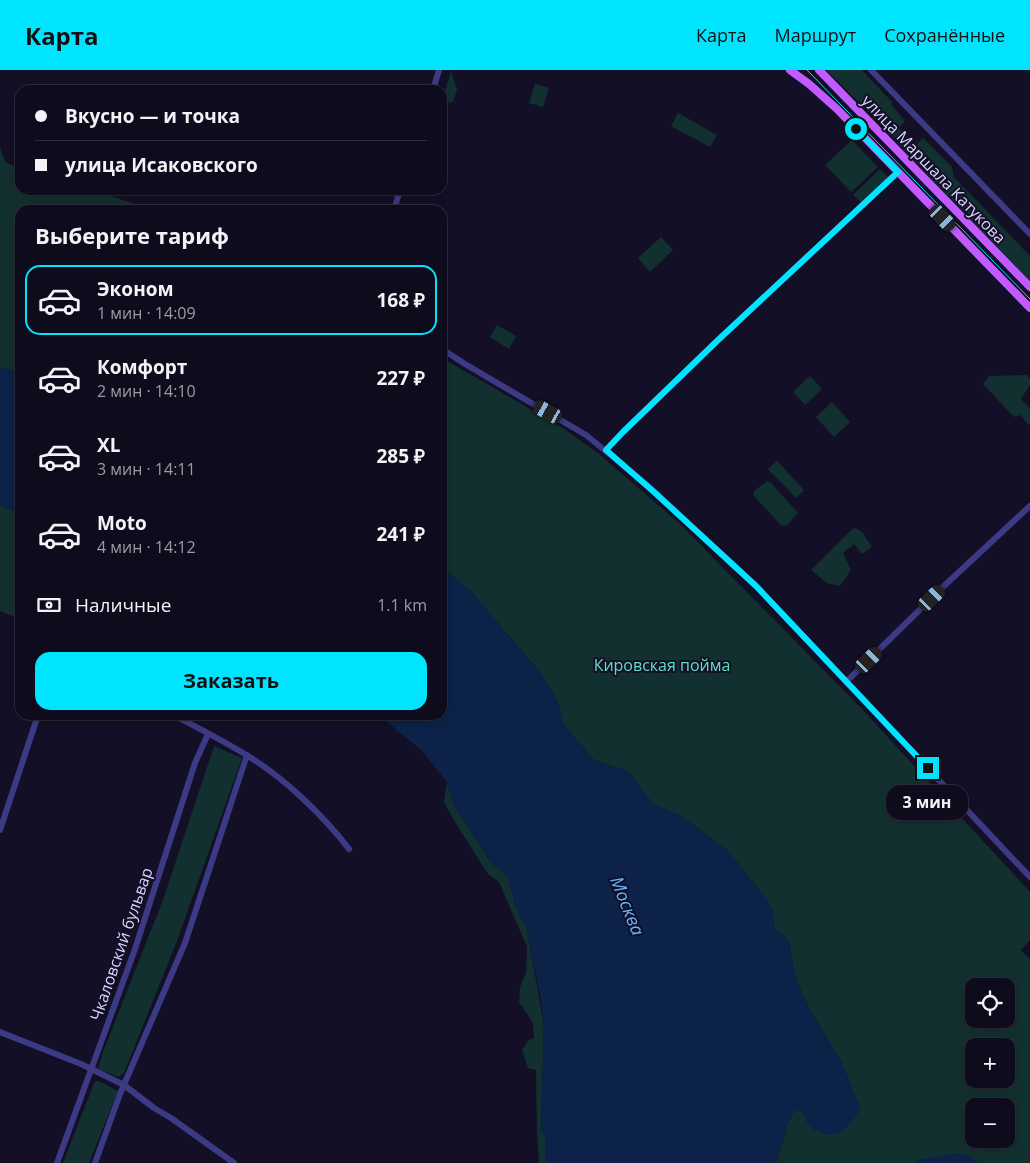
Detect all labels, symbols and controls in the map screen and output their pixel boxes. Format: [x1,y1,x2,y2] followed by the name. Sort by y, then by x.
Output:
[25,19,99,52] text: Карта
[696,23,746,47] text: Карта
[774,23,856,47] text: Маршрут
[884,23,1005,47] text: Сохранённые
[857,90,1011,248] street label: улица Маршала Катукова
[65,103,240,129] text: Вкусно — и точка
[845,118,867,140] route start
[65,152,258,178] text: улица Исаковского
[927,202,958,234] car
[35,220,229,250] text: Выберите тариф
[97,276,174,302] text: Эконом
[37,278,82,323] icon: car
[376,287,425,313] text: 168 ₽
[97,302,196,324] text: 1 мин · 14:09
[97,354,187,380] text: Комфорт
[37,356,82,401] icon: car
[376,365,425,391] text: 227 ₽
[97,380,196,402] text: 2 мин · 14:10
[531,398,564,426] car
[97,432,120,458] text: XL
[37,434,82,479] icon: car
[376,443,425,469] text: 285 ₽
[97,458,196,480] text: 3 мин · 14:11
[97,510,147,536] text: Moto
[37,512,82,557] icon: car
[376,521,425,547] text: 241 ₽
[97,536,196,558] text: 4 мин · 14:12
[915,582,948,614] car
[35,591,63,619] icon: cash
[75,592,171,618] text: Наличные
[377,594,427,616] text: 1.1 km
[852,644,885,676] car
[35,652,427,710] button: Заказать
[594,654,730,676] park label: Кировская пойма
[917,757,939,779] route end
[887,786,969,820] callout: 3 мин
[903,791,951,813] text: 3 мин
[84,864,158,1024] street label: Чкаловский бульвар
[605,872,651,939] water label: Москва
[965,978,1015,1148] map controls
[965,978,1015,1028] button: locate
[965,1038,1015,1088] button: +
[965,1098,1015,1148] button: −

